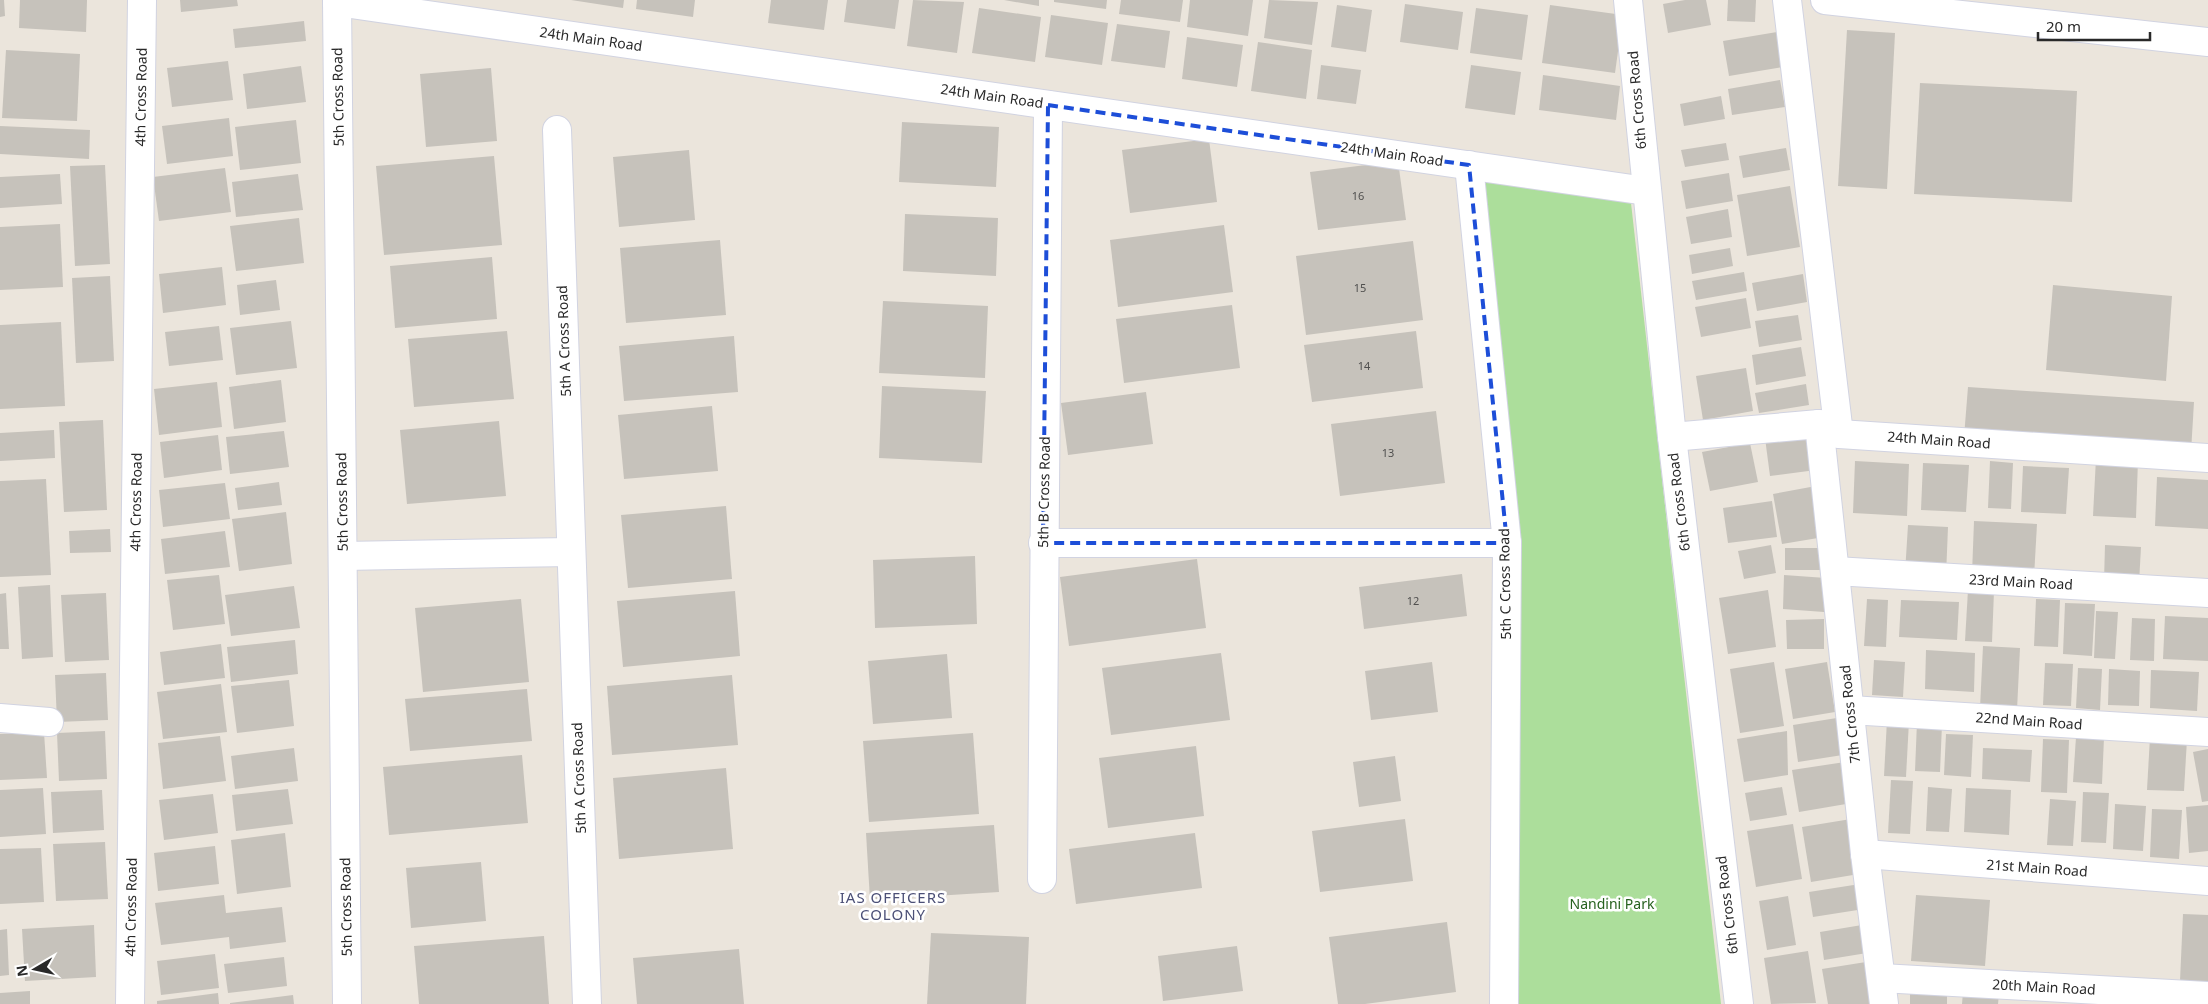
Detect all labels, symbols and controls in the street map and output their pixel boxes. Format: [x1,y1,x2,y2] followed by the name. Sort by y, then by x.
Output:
[2038,10,2150,42] scale bar
[2046,16,2081,36] text: 20 m
[539,22,644,55] street label: 24th Main Road
[130,47,151,147] street label: 4th Cross Road
[327,47,348,147] street label: 5th Cross Road
[1623,50,1650,150] street label: 6th Cross Road
[940,79,1045,112] street label: 24th Main Road
[1340,137,1445,170] street label: 24th Main Road
[1352,188,1364,203] house number: 16
[1354,280,1366,295] house number: 15
[552,285,575,397] street label: 5th A Cross Road
[1358,358,1371,373] house number: 14
[1887,426,1991,453] street label: 24th Main Road
[1033,436,1054,548] street label: 5th B Cross Road
[1382,445,1394,460] house number: 13
[125,452,146,552] street label: 4th Cross Road
[331,452,352,552] street label: 5th Cross Road
[1663,452,1694,552] street label: 6th Cross Road
[1494,528,1515,640] street label: 5th C Cross Road
[1969,569,2073,594] street label: 23rd Main Road
[1407,593,1419,608] house number: 12
[1835,664,1864,764] street label: 7th Cross Road
[1975,707,2083,734] street label: 22nd Main Road
[567,722,590,834] street label: 5th A Cross Road
[1986,854,2088,881] street label: 21st Main Road
[1711,855,1742,955] street label: 6th Cross Road
[120,857,141,957] street label: 4th Cross Road
[335,857,356,957] street label: 5th Cross Road
[840,887,946,924] district label: IAS OFFICERS COLONY
[1570,894,1655,913] park label: Nandini Park
[10,944,60,994] north arrow
[11,964,32,978] text: N
[1992,974,2096,999] street label: 20th Main Road

